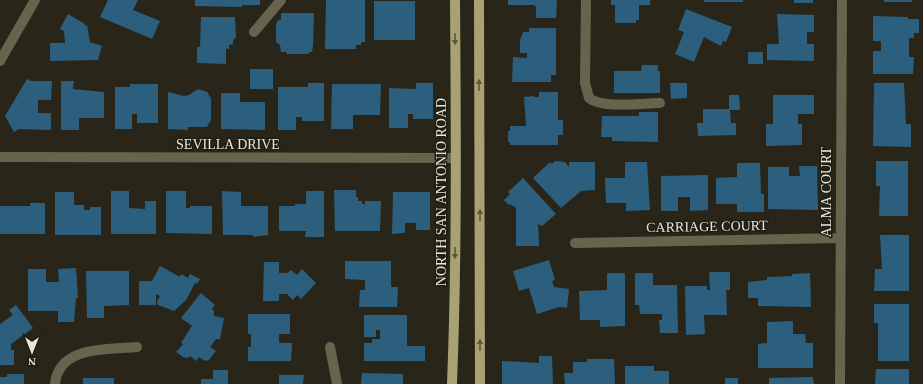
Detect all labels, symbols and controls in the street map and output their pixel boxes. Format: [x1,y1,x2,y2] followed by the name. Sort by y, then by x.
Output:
[452,33,458,46] one-way arrow
[476,79,483,91] one-way arrow
[434,98,449,286] street label: NORTH SAN ANTONIO ROAD
[176,137,280,152] street label: SEVILLA DRIVE
[819,146,834,237] street label: ALMA COURT
[477,208,483,221] one-way arrow
[646,218,768,235] street label: CARRIAGE COURT
[452,247,458,260] one-way arrow
[12,332,52,372] north arrow
[477,338,483,351] one-way arrow
[28,356,36,368] text: N

